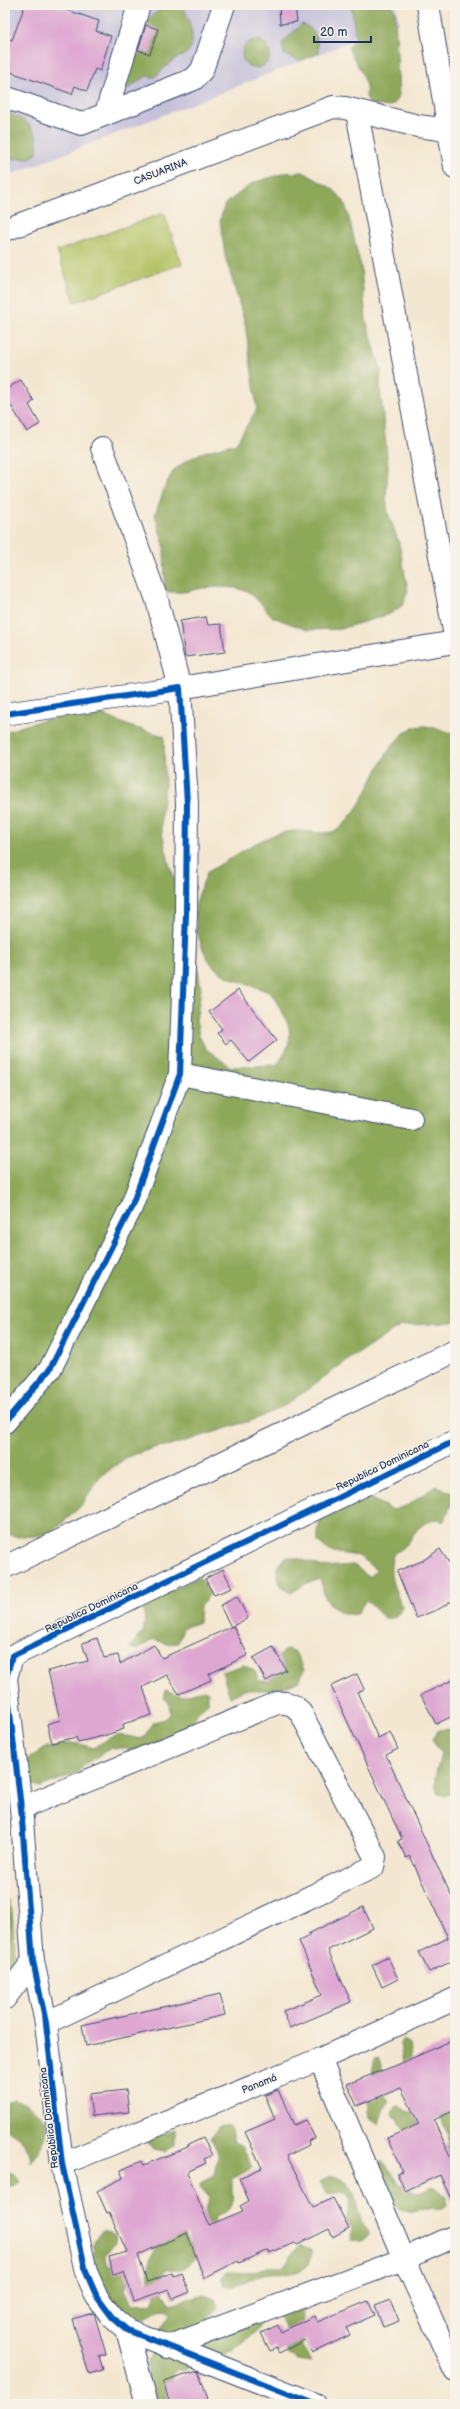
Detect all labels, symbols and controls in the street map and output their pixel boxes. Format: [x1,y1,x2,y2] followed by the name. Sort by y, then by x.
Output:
[314,18,371,44] scale bar
[320,25,347,40] text: 20 m
[132,156,190,188] street label: CASUARINA
[334,1438,431,1494] street label: Republica Dominicana
[43,1580,140,1636] street label: Republica Dominicana
[37,2066,61,2169] street label: República Dominicana
[240,2071,279,2096] street label: Panamá

